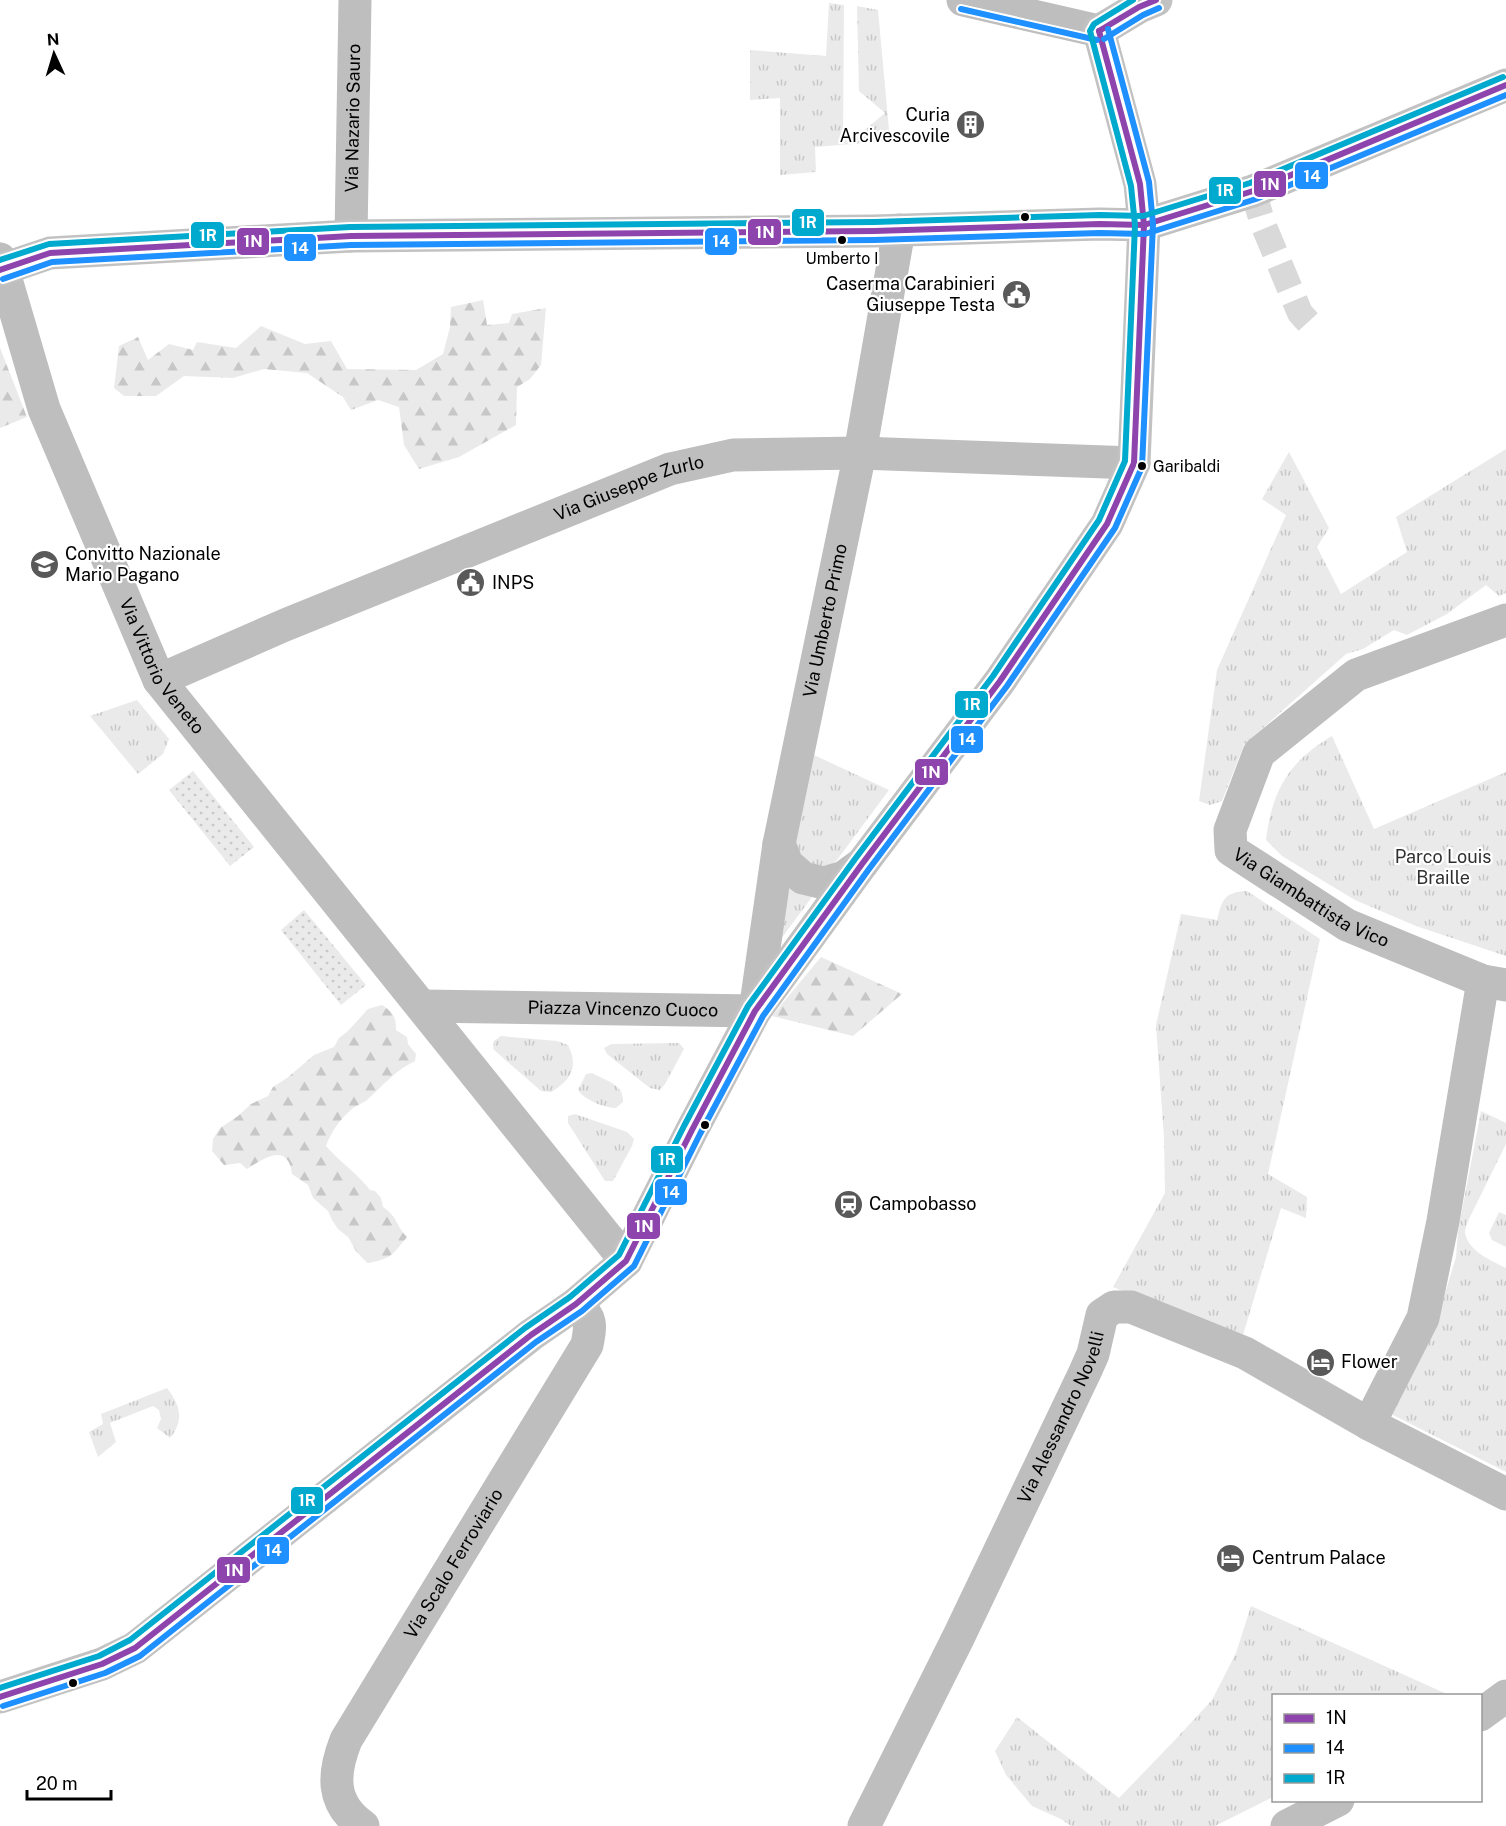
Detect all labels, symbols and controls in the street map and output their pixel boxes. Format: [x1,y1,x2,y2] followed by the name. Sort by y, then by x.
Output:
[24,24,84,84] north arrow
[46,30,60,49] text: N
[341,43,364,193] street label: Via Nazario Sauro
[839,104,950,146] place label: Curia Arcivescovile
[955,109,987,141] building icon: Curia Arcivescovile
[1294,161,1329,190] line badge: 14
[1303,167,1321,186] text: 14
[1253,170,1287,198] line badge: 1N
[1260,175,1280,194] text: 1N
[1208,176,1242,205] line badge: 1R
[1216,181,1234,200] text: 1R
[791,208,825,237] line badge: 1R
[1019,211,1031,223] unlabelled marker
[799,213,817,232] text: 1R
[747,218,782,246] line badge: 1N
[190,221,225,249] line badge: 1R
[755,223,775,242] text: 1N
[199,226,217,245] text: 1R
[236,227,270,256] line badge: 1N
[704,227,738,256] line badge: 14
[243,232,263,251] text: 1N
[712,232,730,251] text: 14
[283,233,317,262] line badge: 14
[836,234,848,246] marker: Umberto I
[291,239,309,258] text: 14
[805,249,879,268] place label: Umberto I
[826,273,995,315] place label: Caserma Carabinieri Giuseppe Testa
[1000,278,1032,310] public building icon: Caserma Carabinieri Giuseppe Testa
[551,451,706,525] street label: Via Giuseppe Zurlo
[1153,457,1220,476] place label: Garibaldi
[1136,460,1148,472] marker: Garibaldi
[799,541,851,699] street label: Via Umberto Primo
[65,543,221,585] place label: Convitto Nazionale Mario Pagano
[28,548,60,580] school or university icon: Convitto Nazionale Mario Pagano
[455,567,487,599] public building icon: INPS
[492,572,534,593] place label: INPS
[115,595,209,738] street label: Via Vittorio Veneto
[954,690,989,719] line badge: 1R
[963,695,981,714] text: 1R
[950,725,984,754] line badge: 14
[958,730,976,749] text: 14
[914,758,949,786] line badge: 1N
[921,763,941,782] text: 1N
[1229,843,1392,951] street label: Via Giambattista Vico
[1395,846,1491,888] park label: Parco Louis Braille
[527,997,719,1020] street label: Piazza Vincenzo Cuoco
[699,1119,711,1131] unlabelled marker
[650,1145,684,1174] line badge: 1R
[658,1150,676,1169] text: 1R
[654,1178,688,1206] line badge: 14
[662,1183,680,1202] text: 14
[832,1188,864,1220] station icon: Campobasso
[869,1193,977,1214] place label: Campobasso
[626,1212,661,1240] line badge: 1N
[634,1217,654,1236] text: 1N
[1013,1329,1108,1507] street label: Via Alessandro Novelli
[1304,1346,1336,1378] hotel icon: Flower
[1341,1351,1398,1372] place label: Flower
[399,1485,507,1642] street label: Via Scalo Ferroviario
[290,1486,324,1515] line badge: 1R
[298,1491,316,1510] text: 1R
[256,1536,290,1565] line badge: 14
[264,1541,282,1560] text: 14
[1215,1542,1247,1574] hotel icon: Centrum Palace
[1252,1547,1386,1568] place label: Centrum Palace
[216,1556,251,1584] line badge: 1N
[224,1561,244,1580] text: 1N
[67,1677,79,1689] unlabelled marker
[1272,1694,1482,1802] legend
[1326,1707,1347,1728] text: 1N
[1326,1737,1345,1758] text: 14
[27,1763,111,1801] scale bar
[1326,1767,1346,1788] text: 1R
[36,1773,78,1794] text: 20 m

